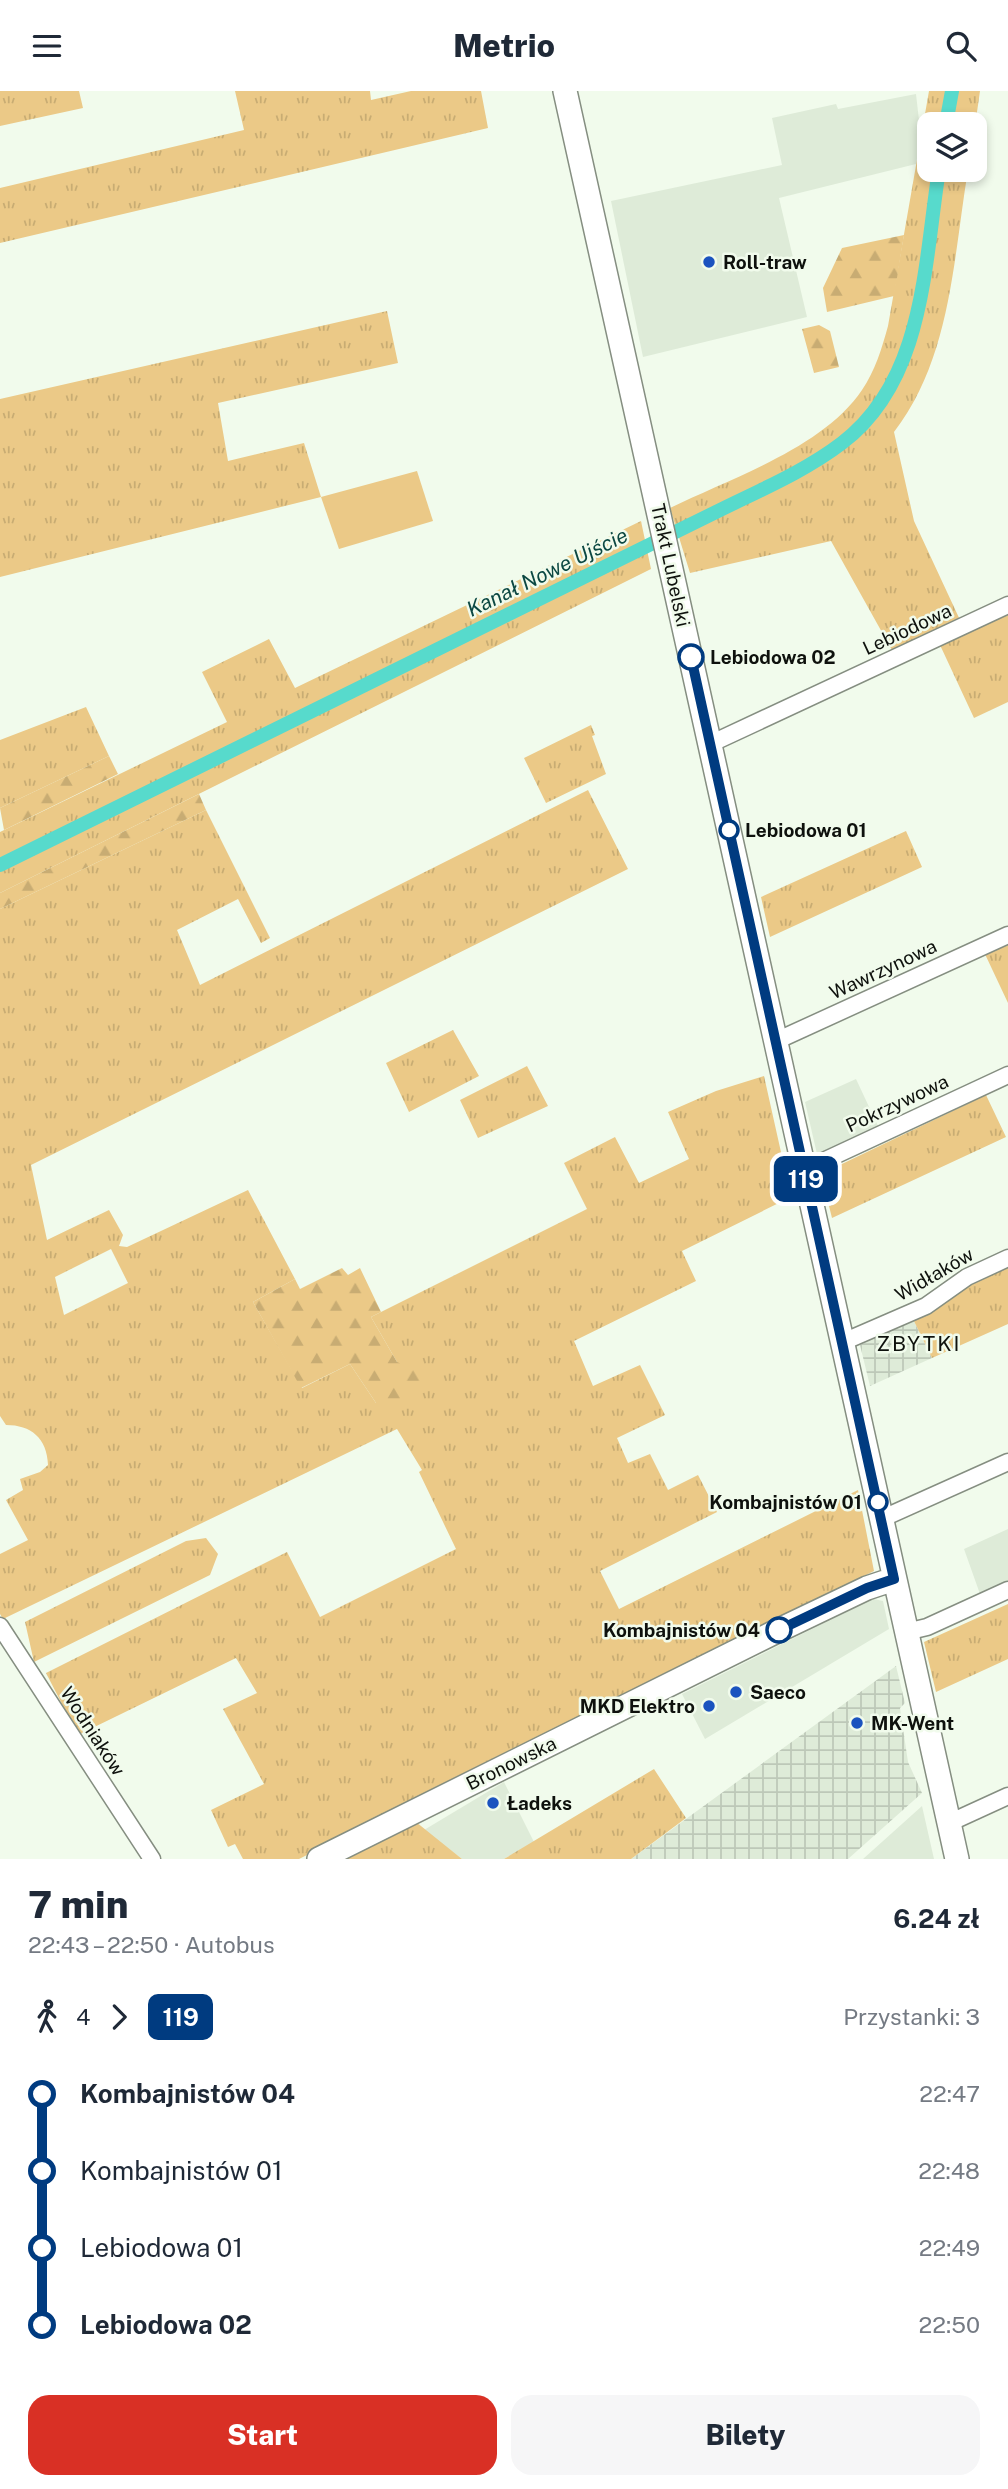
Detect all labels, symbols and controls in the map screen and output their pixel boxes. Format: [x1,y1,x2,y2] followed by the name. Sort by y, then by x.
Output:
[28,27,66,65] icon: menu
[453,27,555,64] text: Metrio
[942,27,980,65] icon: search
[917,112,987,182] map controls
[917,112,987,182] button: layers
[723,251,807,273] place label: Roll-traw
[701,254,717,270] marker: Roll-traw
[647,501,695,629] street label: Trakt Lubelski
[462,522,632,622] water label: Kanał Nowe Ujście
[859,599,955,659] street label: Lebiodowa
[678,644,704,670] marker: Lebiodowa 02
[710,646,836,668] place label: Lebiodowa 02
[745,819,867,841] place label: Lebiodowa 01
[719,820,739,840] marker: Lebiodowa 01
[826,935,940,1003] street label: Wawrzynowa
[842,1070,952,1136] street label: Pokrzywowa
[766,1156,846,1202] line badge: 119
[788,1165,824,1193] text: 119
[891,1243,977,1305] street label: Widłaków
[877,1331,961,1356] district label: ZBYTKI
[709,1491,862,1513] place label: Kombajnistów 01
[868,1492,888,1512] marker: Kombajnistów 01
[766,1617,792,1643] marker: Kombajnistów 04
[603,1619,760,1641] place label: Kombajnistów 04
[750,1681,806,1703] place label: Saeco
[56,1683,130,1780] street label: Wodniaków
[728,1684,744,1700] marker: Saeco
[580,1695,695,1717] place label: MKD Elektro
[701,1698,717,1714] marker: MKD Elektro
[871,1712,954,1734] place label: MK-Went
[849,1715,865,1731] marker: MK-Went
[462,1732,560,1794] street label: Bronowska
[507,1792,572,1814] place label: Ładeks
[485,1795,501,1811] marker: Ładeks
[28,1882,128,1927] text: 7 min
[893,1903,980,1934] text: 6.24 zł
[28,1931,275,1958] text: 22:43 – 22:50 · Autobus
[28,1998,66,2036] icon: walk
[100,1998,138,2036] icon: forward
[76,2003,90,2030] text: 4
[162,2003,199,2031] text: 119
[843,2003,980,2030] text: Przystanki: 3
[80,2078,295,2109] text: Kombajnistów 04
[919,2080,980,2107] text: 22:47
[80,2155,283,2186] text: Kombajnistów 01
[918,2157,980,2184] text: 22:48
[80,2232,243,2263] text: Lebiodowa 01
[919,2234,980,2261] text: 22:49
[80,2309,252,2340] text: Lebiodowa 02
[919,2311,980,2338] text: 22:50
[28,2395,497,2475] button: Start
[511,2395,980,2475] button: Bilety

